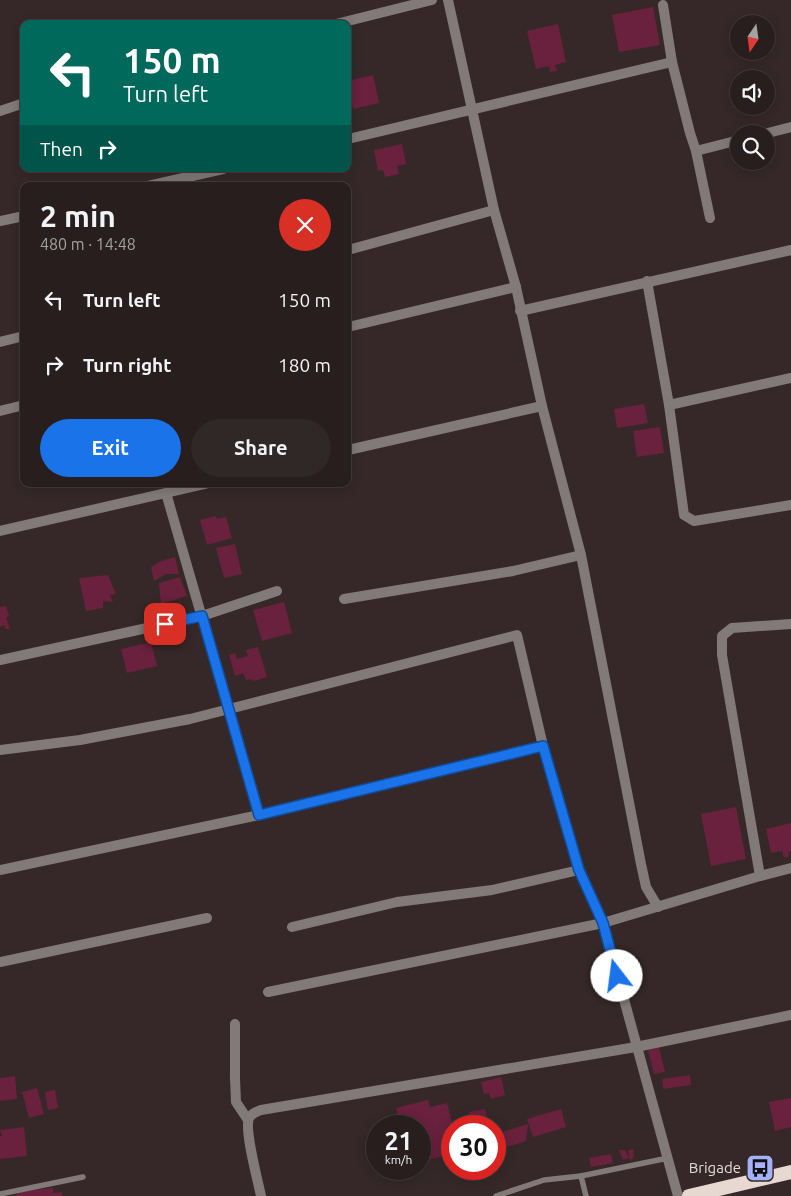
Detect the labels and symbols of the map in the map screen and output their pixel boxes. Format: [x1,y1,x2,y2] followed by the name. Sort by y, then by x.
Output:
[730,15,775,60] north arrow
[144,603,186,645] pin
[590,949,642,1001] position arrow
[441,1115,506,1180] speed limit sign: 30
[745,1153,775,1183] bus stop icon: Brigade
[689,1159,741,1176] place label: Brigade

